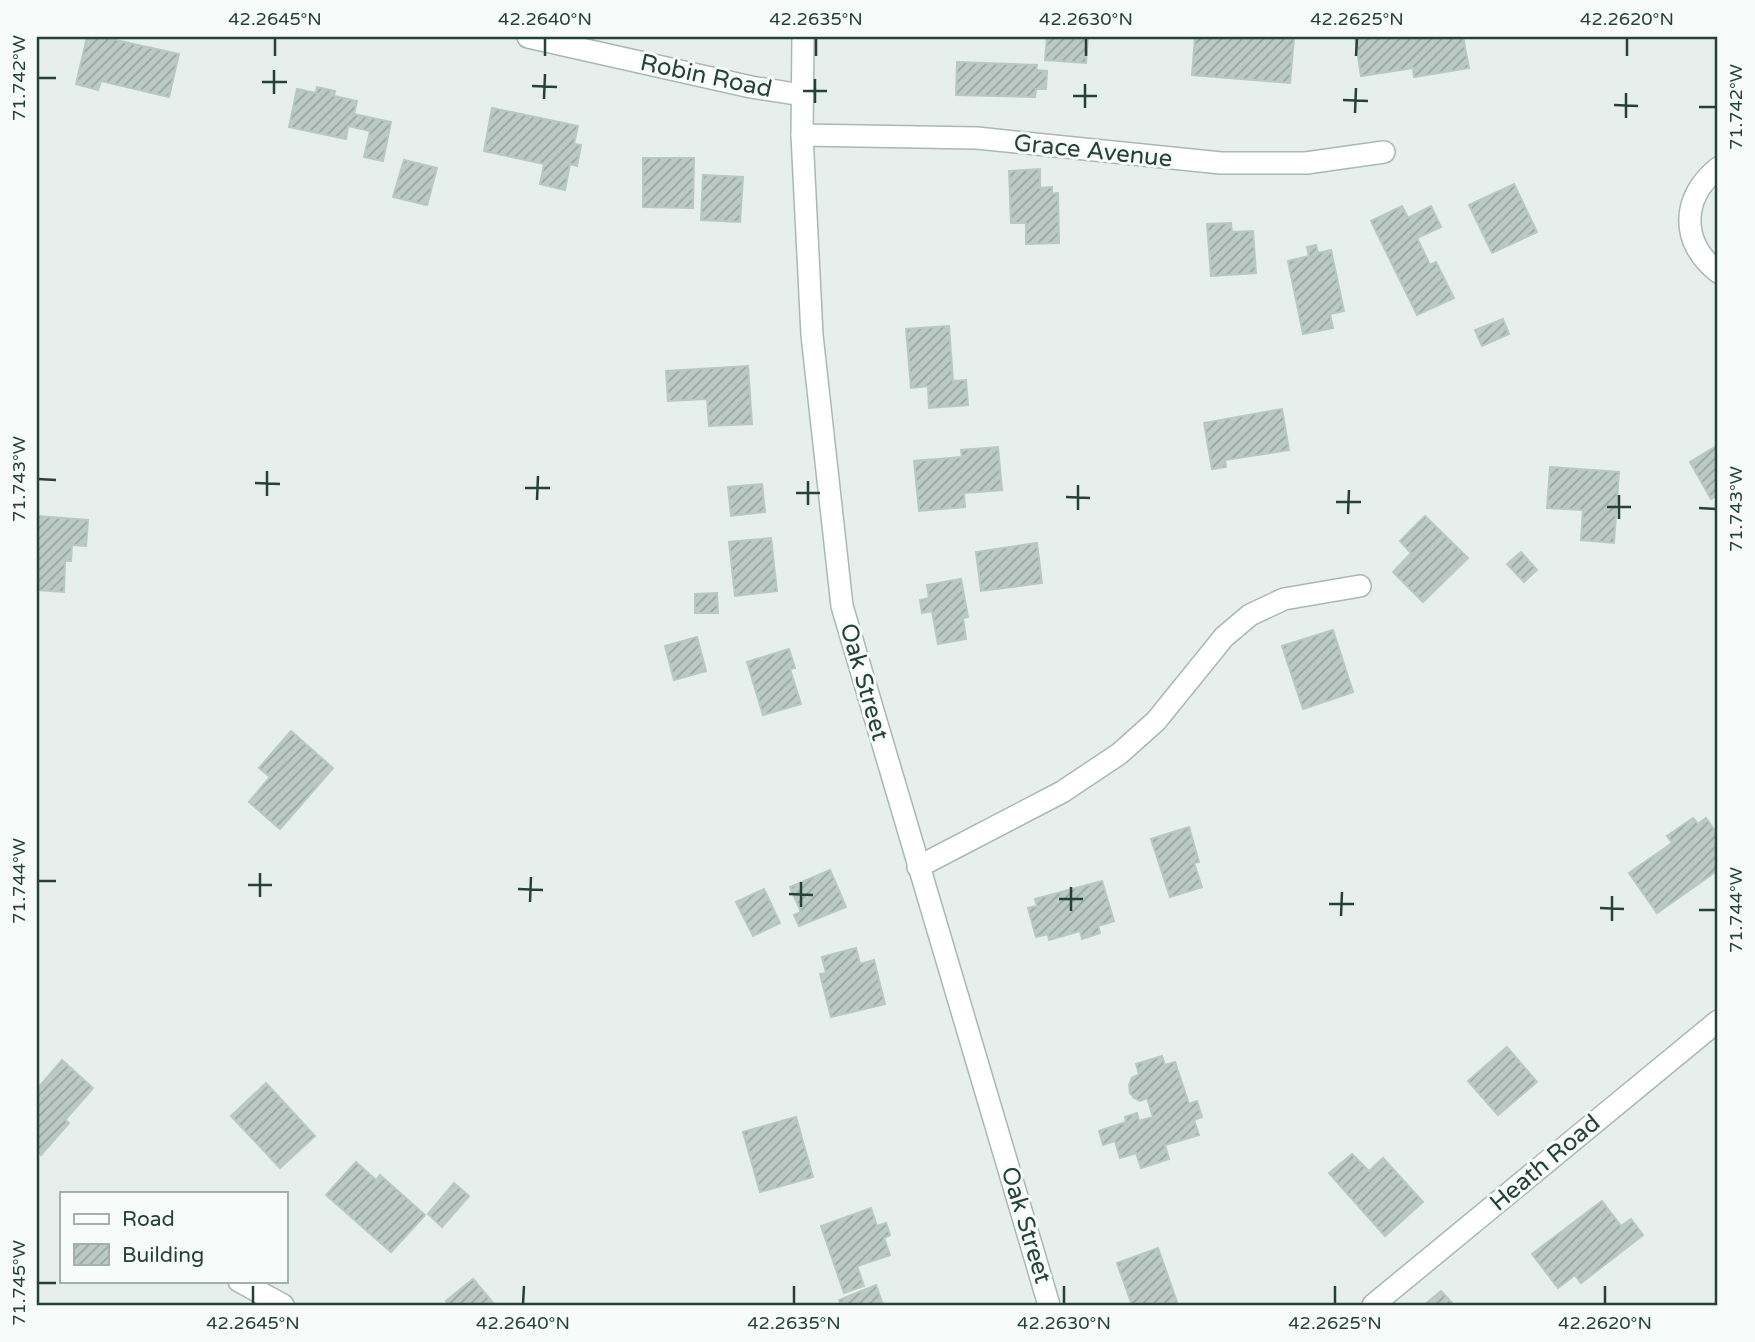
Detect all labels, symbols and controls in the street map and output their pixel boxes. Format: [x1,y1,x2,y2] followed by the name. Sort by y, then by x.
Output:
[228,8,322,30] text: 42.2645°N
[498,8,592,30] text: 42.2640°N
[769,8,863,30] text: 42.2635°N
[1039,8,1133,30] text: 42.2630°N
[1310,8,1404,30] text: 42.2625°N
[1580,8,1674,30] text: 42.2620°N
[8,35,30,121] text: 71.742°W
[637,48,775,104] street label: Robin Road
[1725,64,1747,150] text: 71.742°W
[1012,128,1174,174] street label: Grace Avenue
[8,436,30,522] text: 71.743°W
[1725,466,1747,552] text: 71.743°W
[833,620,895,744] street label: Oak Street
[8,838,30,924] text: 71.744°W
[1725,867,1747,953] text: 71.744°W
[1484,1109,1606,1217] street label: Heath Road
[994,1163,1058,1287] street label: Oak Street
[60,1192,287,1282] legend
[122,1207,175,1232] text: Road
[8,1240,30,1326] text: 71.745°W
[122,1243,204,1268] text: Building
[206,1312,300,1334] text: 42.2645°N
[476,1312,570,1334] text: 42.2640°N
[747,1312,841,1334] text: 42.2635°N
[1017,1312,1111,1334] text: 42.2630°N
[1288,1312,1382,1334] text: 42.2625°N
[1558,1312,1652,1334] text: 42.2620°N

